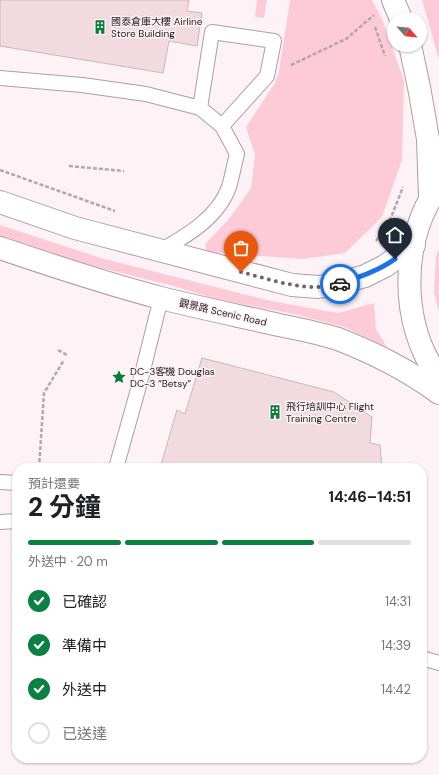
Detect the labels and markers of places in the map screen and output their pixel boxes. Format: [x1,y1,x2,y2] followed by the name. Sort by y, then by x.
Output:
[111,15,203,40] place label: 國泰倉庫大樓 Airline Store Building
[92,19,108,35] building icon: 國泰倉庫大樓 Airline Store Building
[378,218,412,259] pin
[224,231,258,272] pin
[130,365,215,390] place label: DC-3客機 Douglas DC-3 “Betsy”
[111,369,127,385] place icon: DC-3客機 Douglas DC-3 “Betsy”
[286,400,374,425] place label: 飛行培訓中心 Flight Training Centre
[267,404,283,420] building icon: 飛行培訓中心 Flight Training Centre

